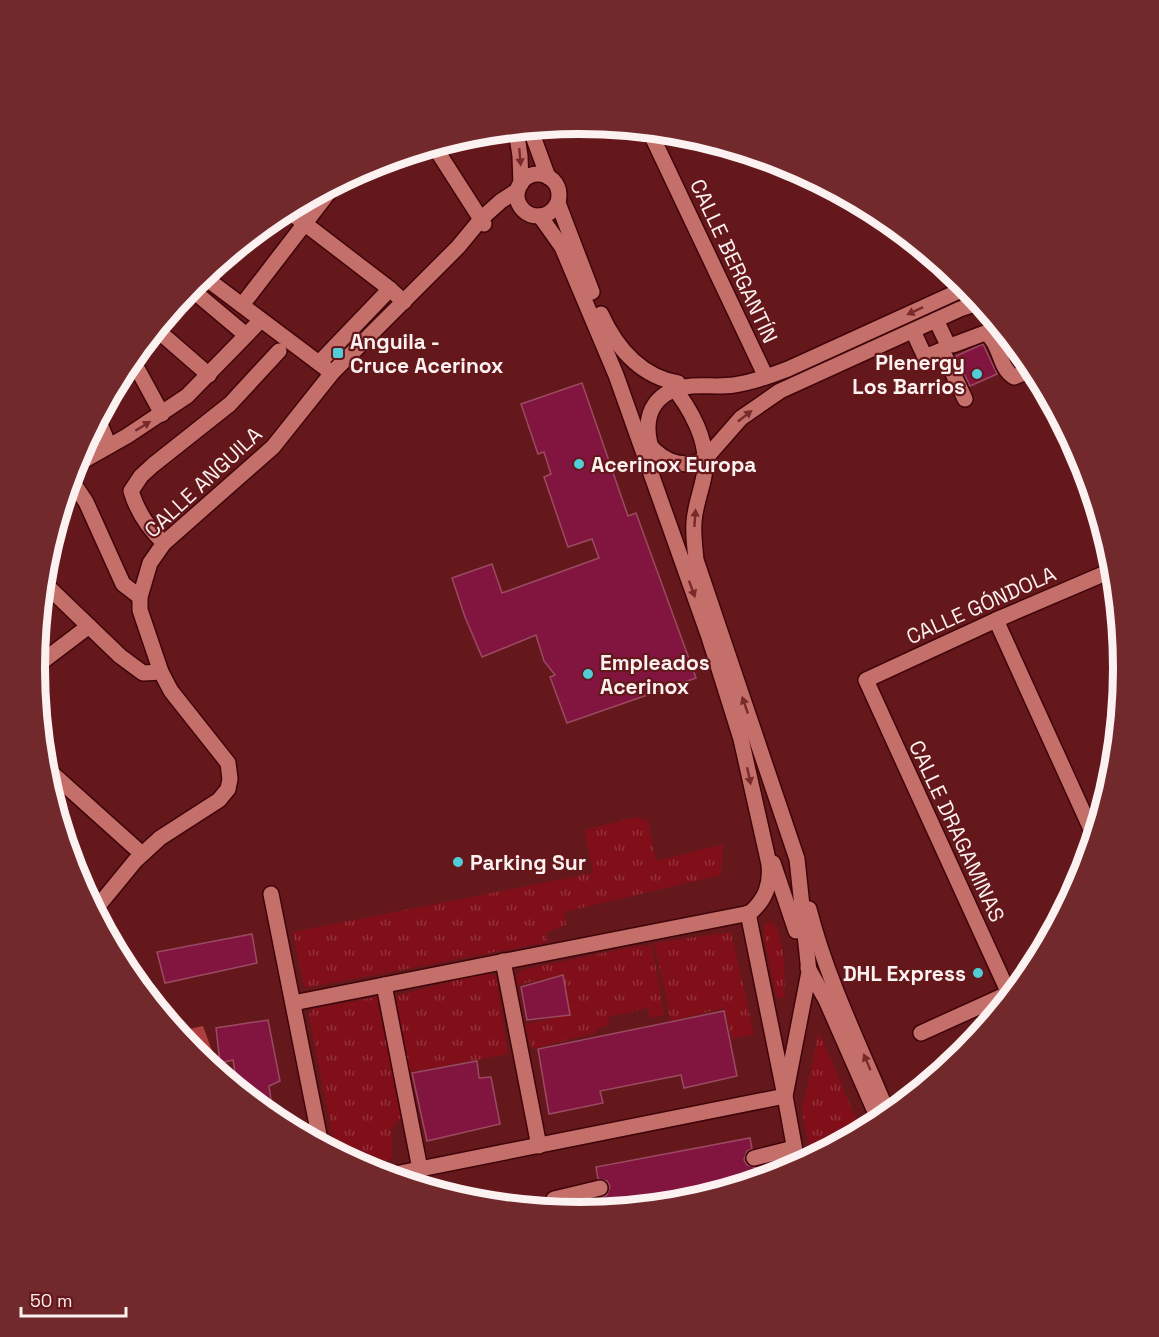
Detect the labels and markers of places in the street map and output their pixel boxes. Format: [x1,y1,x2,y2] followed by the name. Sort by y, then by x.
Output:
[350,328,503,379] place label: Anguila - Cruce Acerinox
[331,346,345,360] marker: Anguila - Cruce Acerinox
[852,349,965,400] place label: Plenergy Los Barrios
[970,367,984,381] marker: Plenergy Los Barrios
[591,451,756,478] place label: Acerinox Europa
[572,457,586,471] marker: Acerinox Europa
[600,649,710,700] place label: Empleados Acerinox
[581,667,595,681] marker: Empleados Acerinox
[470,849,586,876] place label: Parking Sur
[451,855,465,869] marker: Parking Sur
[843,960,966,987] place label: DHL Express
[971,966,985,980] marker: DHL Express

